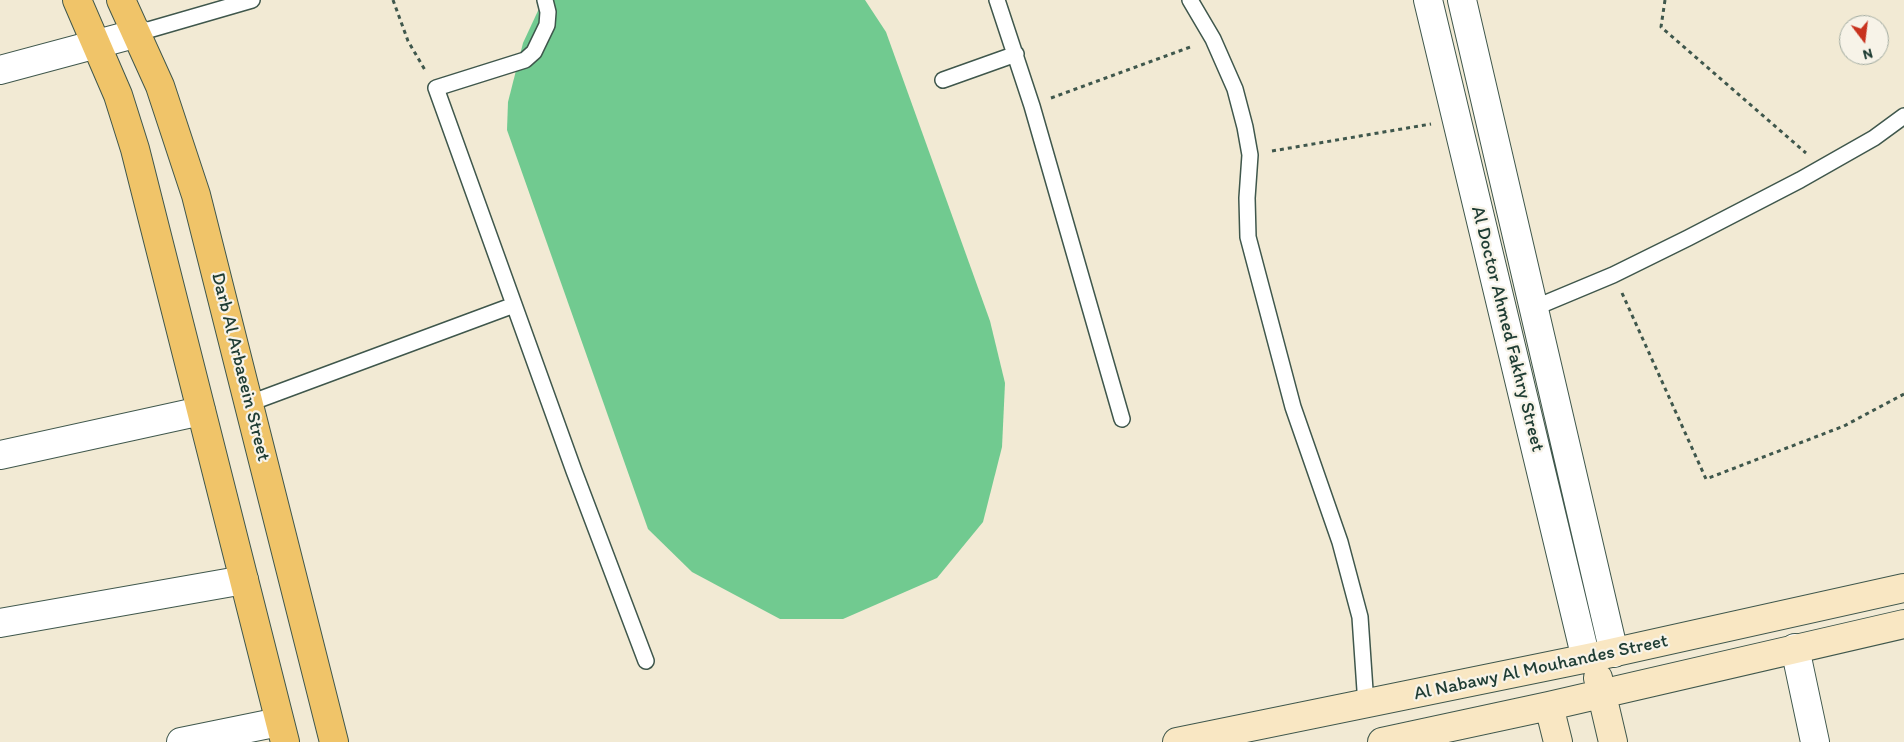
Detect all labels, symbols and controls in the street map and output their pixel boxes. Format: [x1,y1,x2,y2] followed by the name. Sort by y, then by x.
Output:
[1839,15,1889,65] north arrow
[1861,45,1875,63] text: N
[1465,204,1549,454] street label: Al Doctor Ahmed Fakhry Street
[205,270,275,464] street label: Darb Al Arbaeein Street
[1412,630,1670,706] street label: Al Nabawy Al Mouhandes Street

